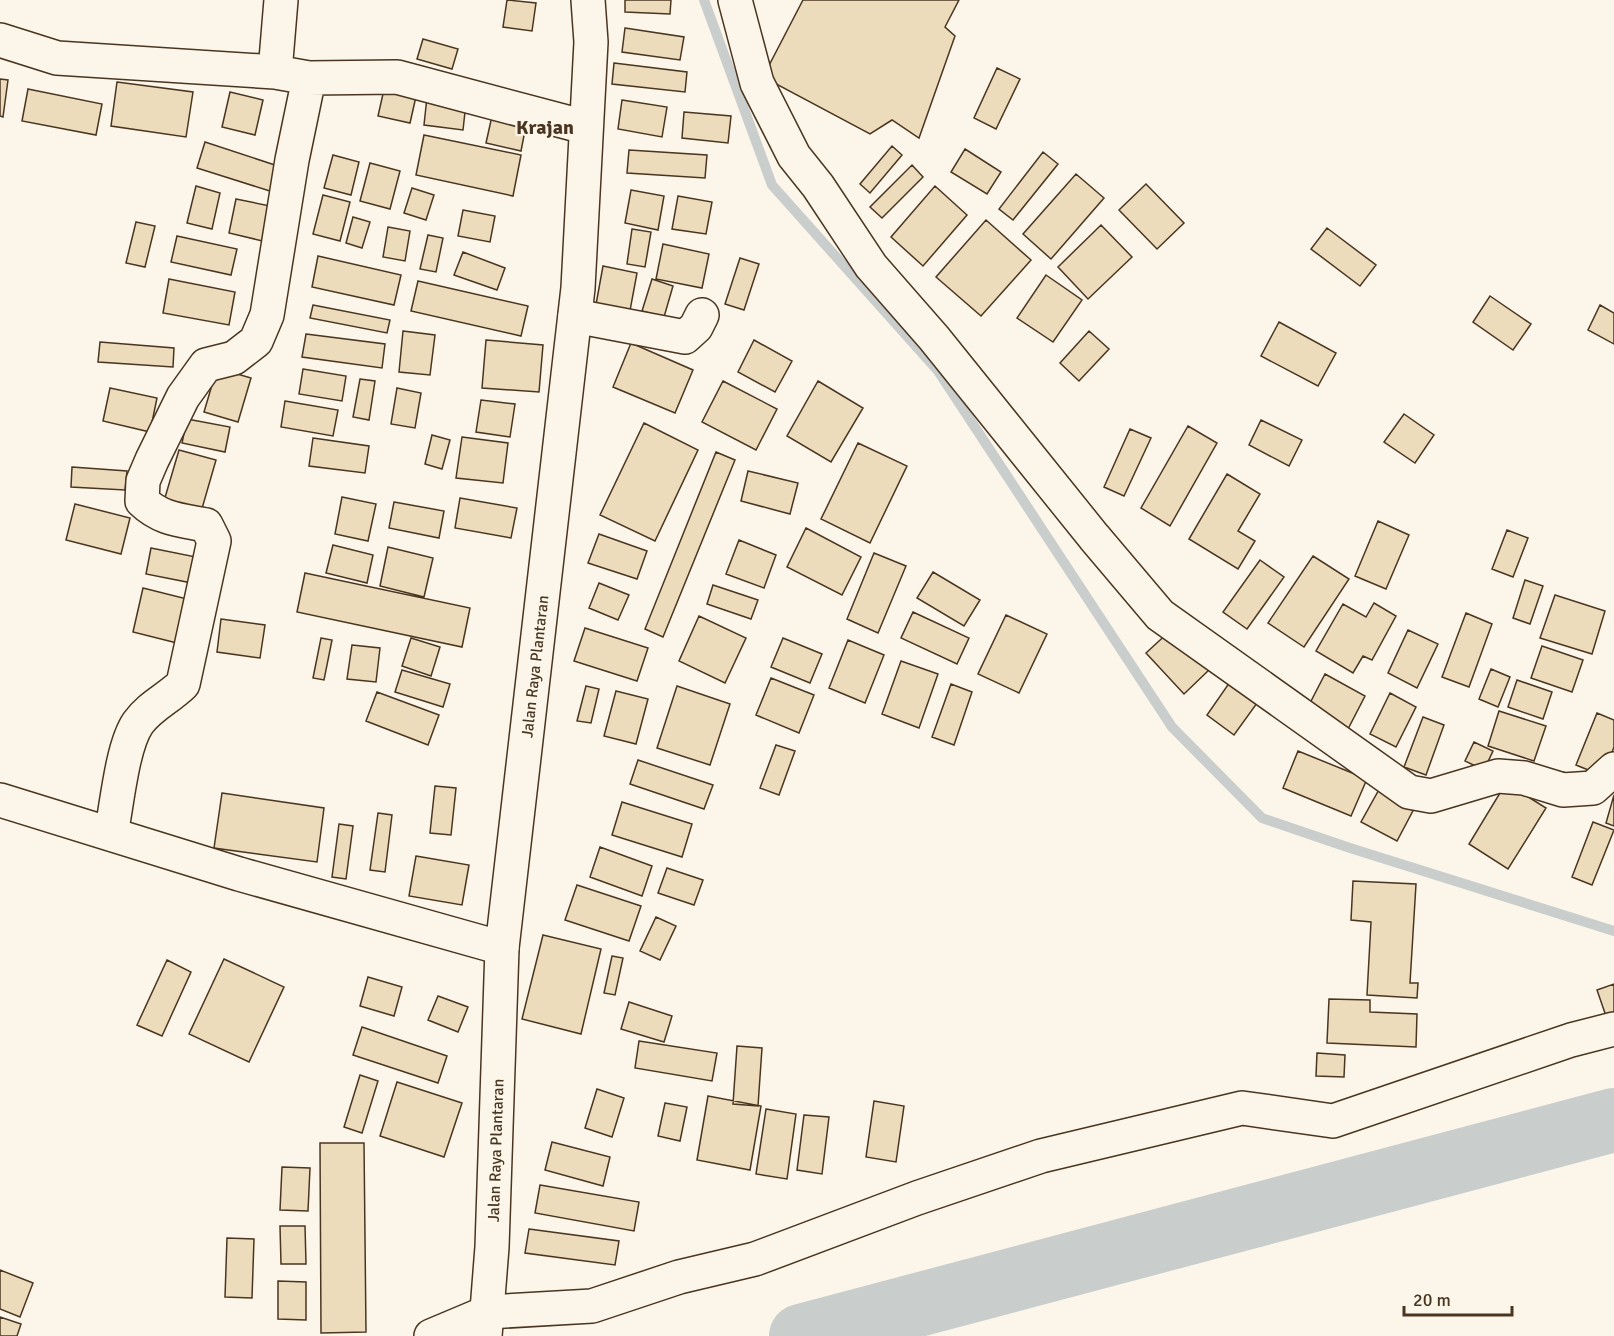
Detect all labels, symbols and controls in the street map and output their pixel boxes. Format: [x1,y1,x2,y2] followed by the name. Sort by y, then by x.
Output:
[516,115,574,140] district label: Krajan
[517,594,554,739] street label: Jalan Raya Plantaran
[484,1078,509,1222] street label: Jalan Raya Plantaran
[1404,1279,1512,1317] scale bar
[1413,1289,1451,1311] text: 20 m

